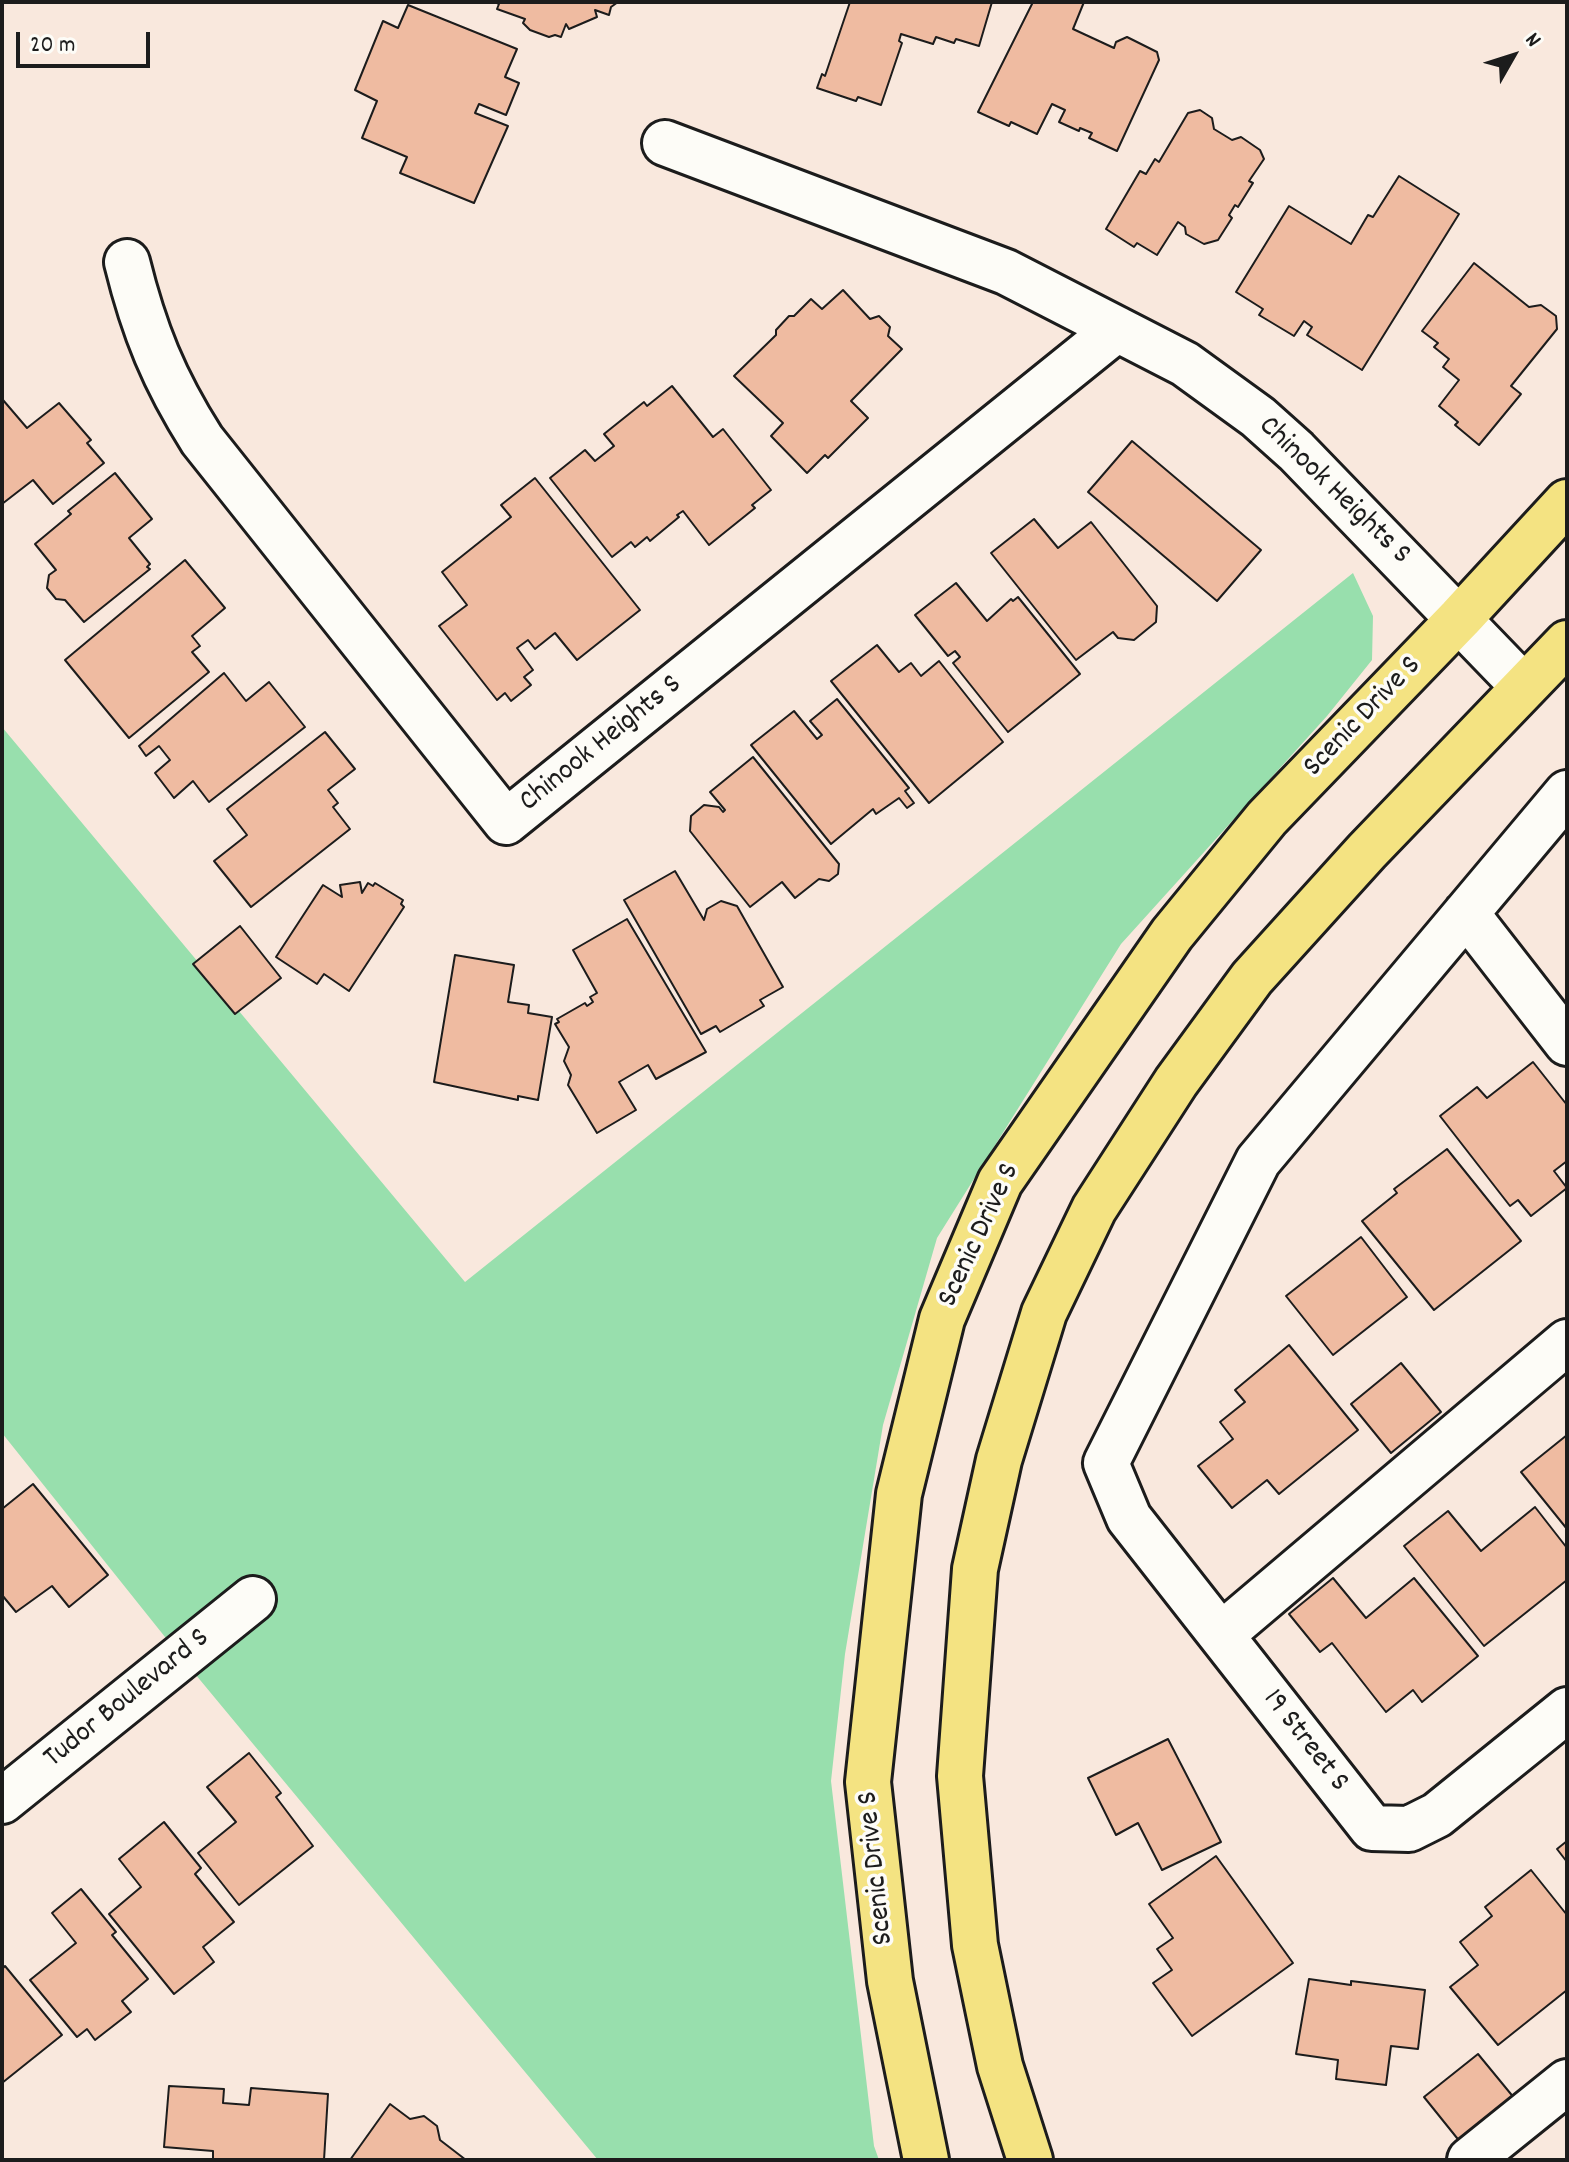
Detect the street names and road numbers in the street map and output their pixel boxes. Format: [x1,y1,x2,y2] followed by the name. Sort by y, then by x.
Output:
[1249,410,1417,574] street label: Chinook Heights S
[1297,650,1431,786] street label: Scenic Drive S
[514,669,690,821] street label: Chinook Heights S
[932,1158,1030,1314] street label: Scenic Drive S
[38,1622,218,1778] street label: Tudor Boulevard S
[1253,1684,1355,1800] street label: 19 Street S
[852,1789,904,1947] street label: Scenic Drive S

